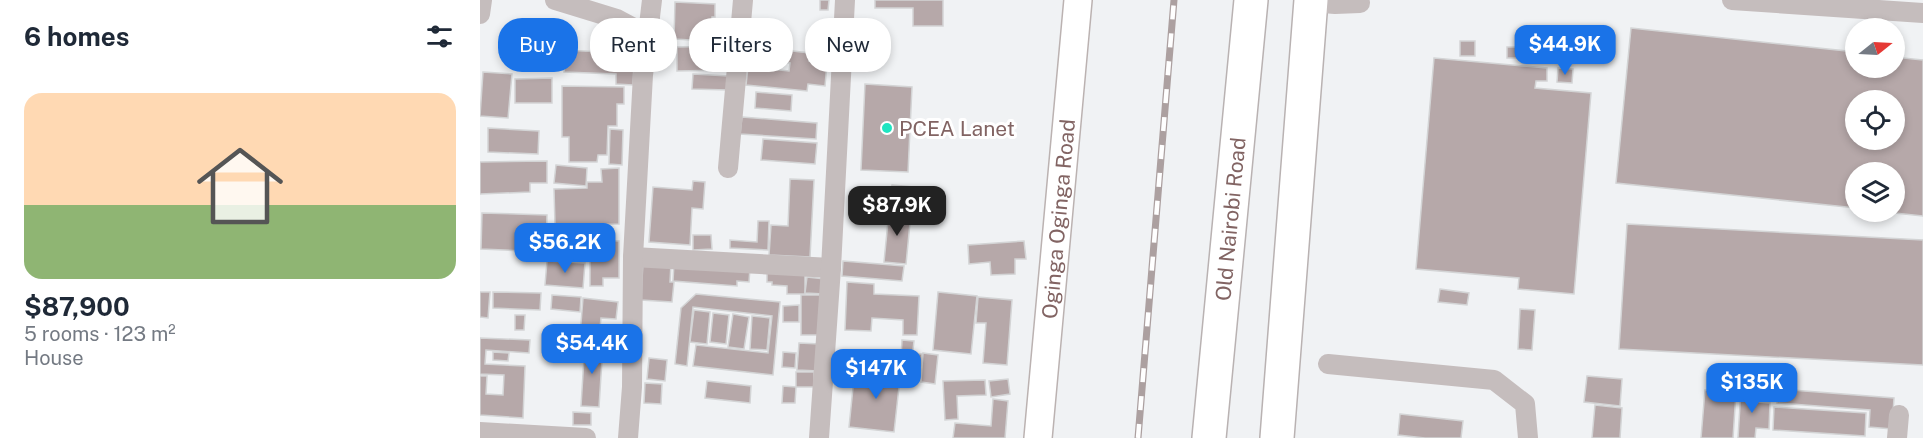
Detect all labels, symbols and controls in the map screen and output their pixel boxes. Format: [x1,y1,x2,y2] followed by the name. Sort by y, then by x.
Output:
[498,18,578,72] chip: Buy
[590,18,677,72] chip: Rent
[689,18,793,72] chip: Filters
[805,18,891,72] chip: New
[1845,18,1905,78] north arrow
[1845,18,1905,222] map controls
[423,20,456,53] icon: filters
[24,21,129,52] text: 6 homes
[1516,25,1614,76] pin: $44.9K
[1529,32,1601,56] text: $44.9K
[1845,90,1905,150] button: locate
[899,116,1015,141] place label: PCEA Lanet
[1036,118,1080,320] street label: Oginga Oginga Road
[880,121,894,135] marker: PCEA Lanet
[186,132,294,240] icon: home
[1210,136,1250,302] street label: Old Nairobi Road
[1845,162,1905,222] button: layers
[848,186,946,237] pin: $87.9K
[862,193,932,217] text: $87.9K
[516,223,614,274] pin: $56.2K
[528,230,602,254] text: $56.2K
[24,291,130,322] text: $87,900
[24,322,176,346] text: 5 rooms · 123 m²
[543,324,641,375] pin: $54.4K
[555,331,629,355] text: $54.4K
[24,346,84,370] text: House
[834,349,918,400] pin: $147K
[845,356,907,380] text: $147K
[1710,363,1794,414] pin: $135K
[1720,370,1784,394] text: $135K

